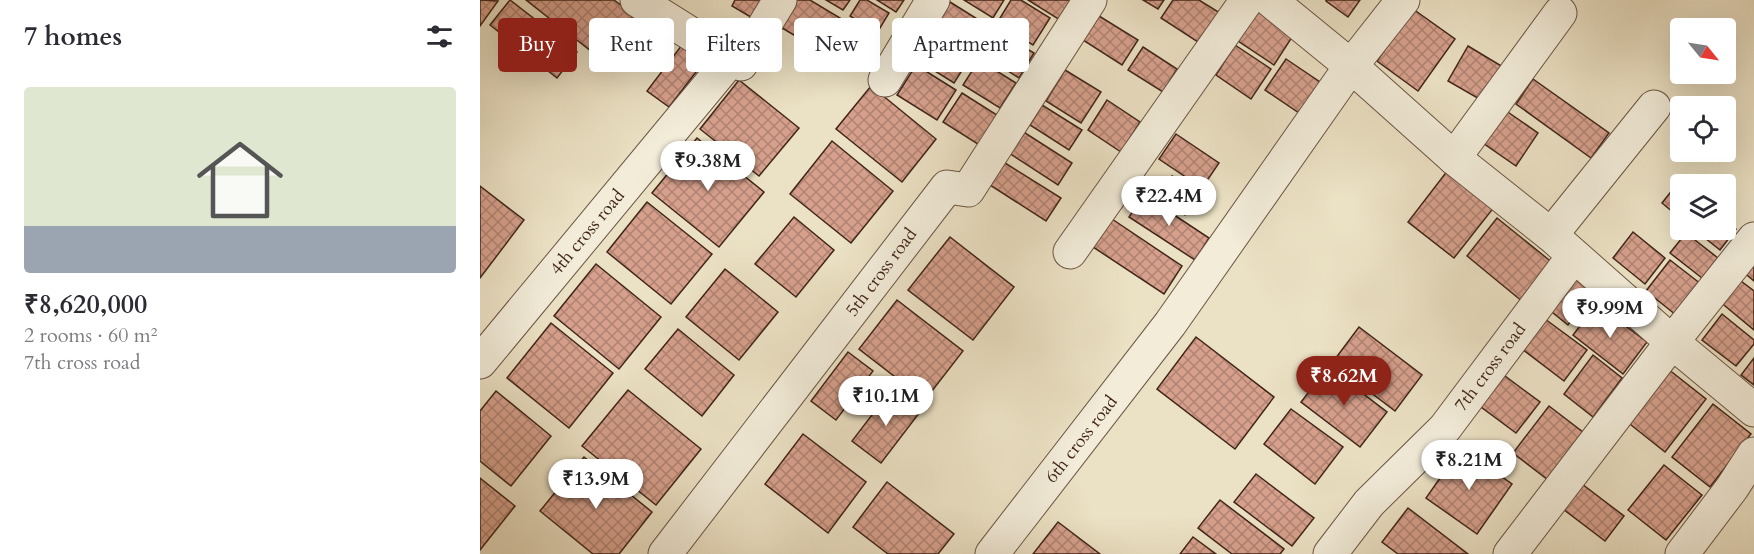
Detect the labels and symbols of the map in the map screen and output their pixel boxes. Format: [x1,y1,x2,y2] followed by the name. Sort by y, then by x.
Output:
[1670,18,1736,84] north arrow
[659,141,757,192] pin: ₹9.38M
[1120,176,1218,227] pin: ₹22.4M
[544,184,631,280] street label: 4th cross road
[840,223,923,322] street label: 5th cross road
[1561,288,1659,339] pin: ₹9.99M
[1449,318,1532,417] street label: 7th cross road
[1295,356,1393,407] pin: ₹8.62M
[837,376,935,427] pin: ₹10.1M
[1039,390,1124,488] street label: 6th cross road
[1420,440,1518,491] pin: ₹8.21M
[547,459,645,510] pin: ₹13.9M

